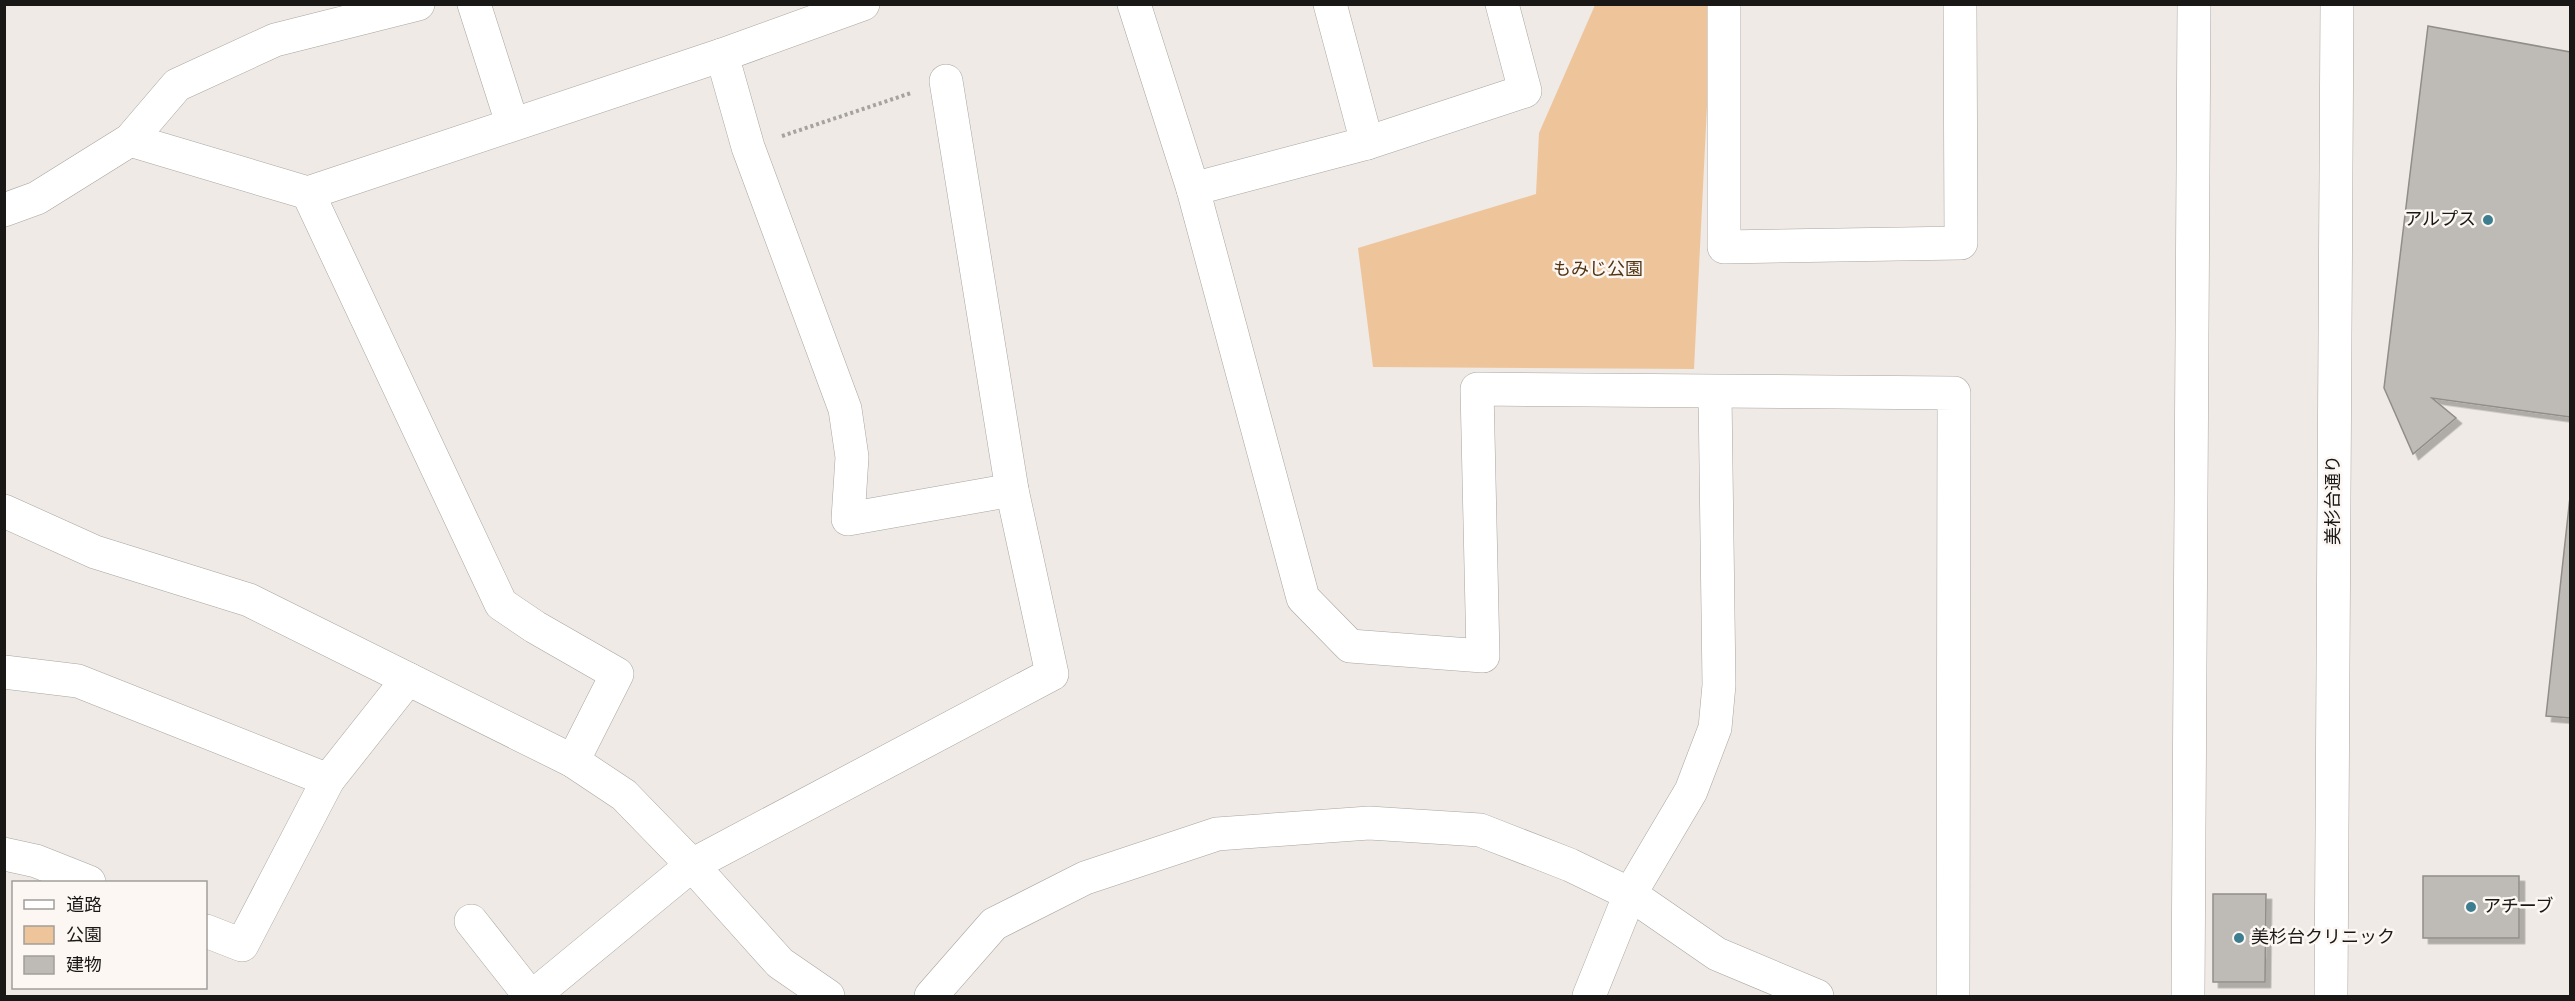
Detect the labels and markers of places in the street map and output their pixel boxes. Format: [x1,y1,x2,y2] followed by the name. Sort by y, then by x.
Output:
[2404,210,2476,229] place label: アルプス
[2481,213,2495,227] marker: アルプス
[2483,896,2554,916] place label: アチーブ
[2464,900,2478,914] marker: アチーブ
[2251,927,2395,947] place label: 美杉台クリニック
[2232,931,2246,945] marker: 美杉台クリニック

